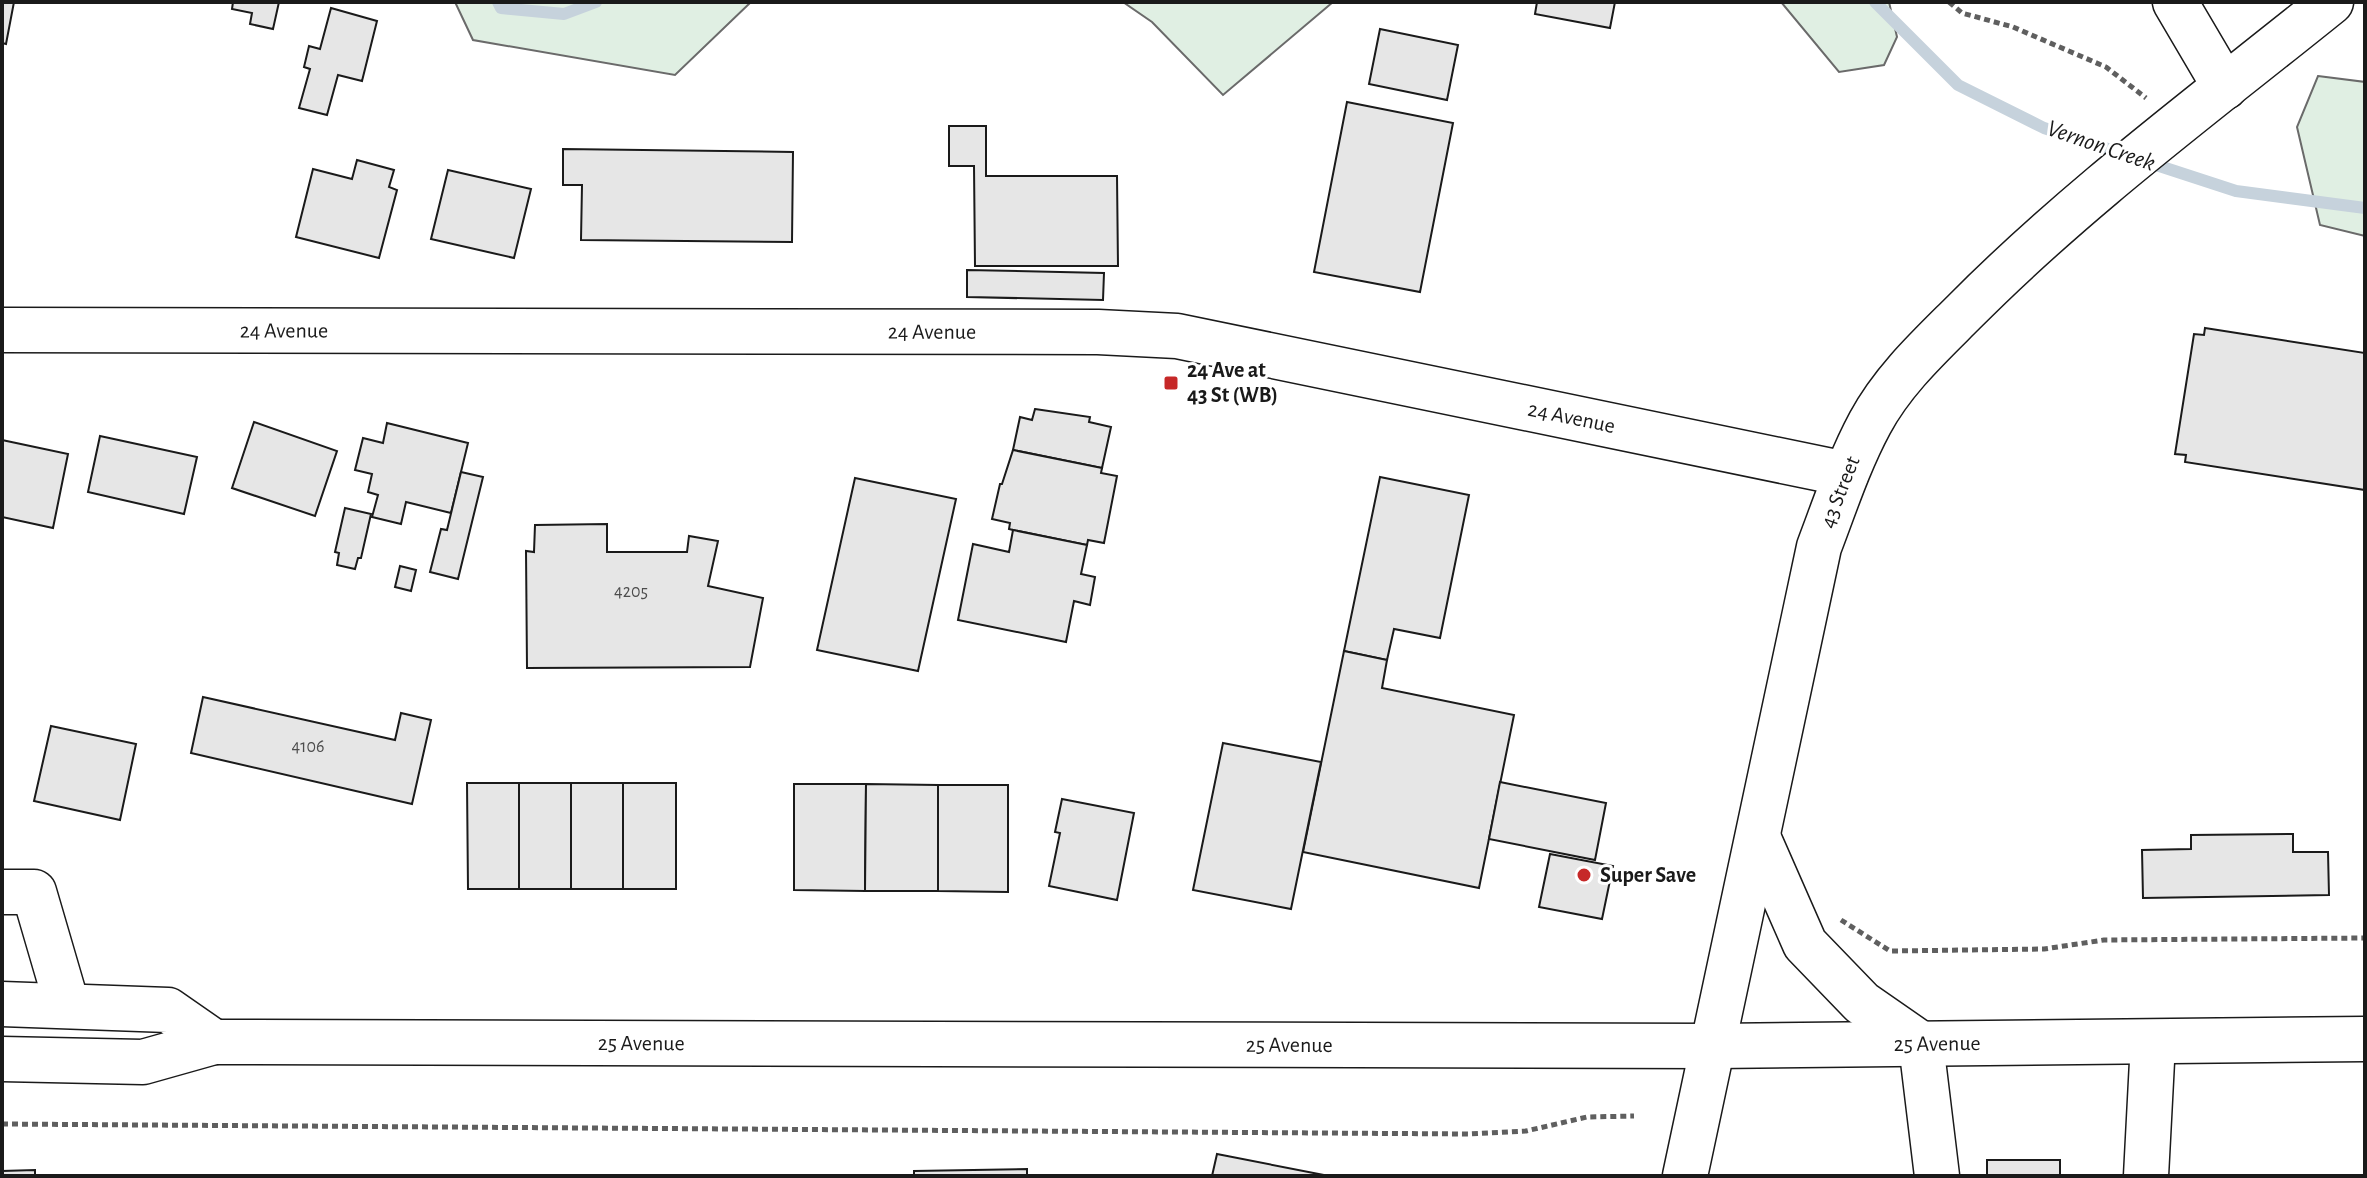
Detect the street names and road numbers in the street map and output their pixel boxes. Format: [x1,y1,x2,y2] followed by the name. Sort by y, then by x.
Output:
[240,319,328,342] street label: 24 Avenue
[888,321,976,343] street label: 24 Avenue
[1526,398,1617,437] street label: 24 Avenue
[1816,453,1864,531] street label: 43 Street
[598,1032,685,1054] street label: 25 Avenue
[1894,1032,1981,1055] street label: 25 Avenue
[1246,1034,1333,1056] street label: 25 Avenue

